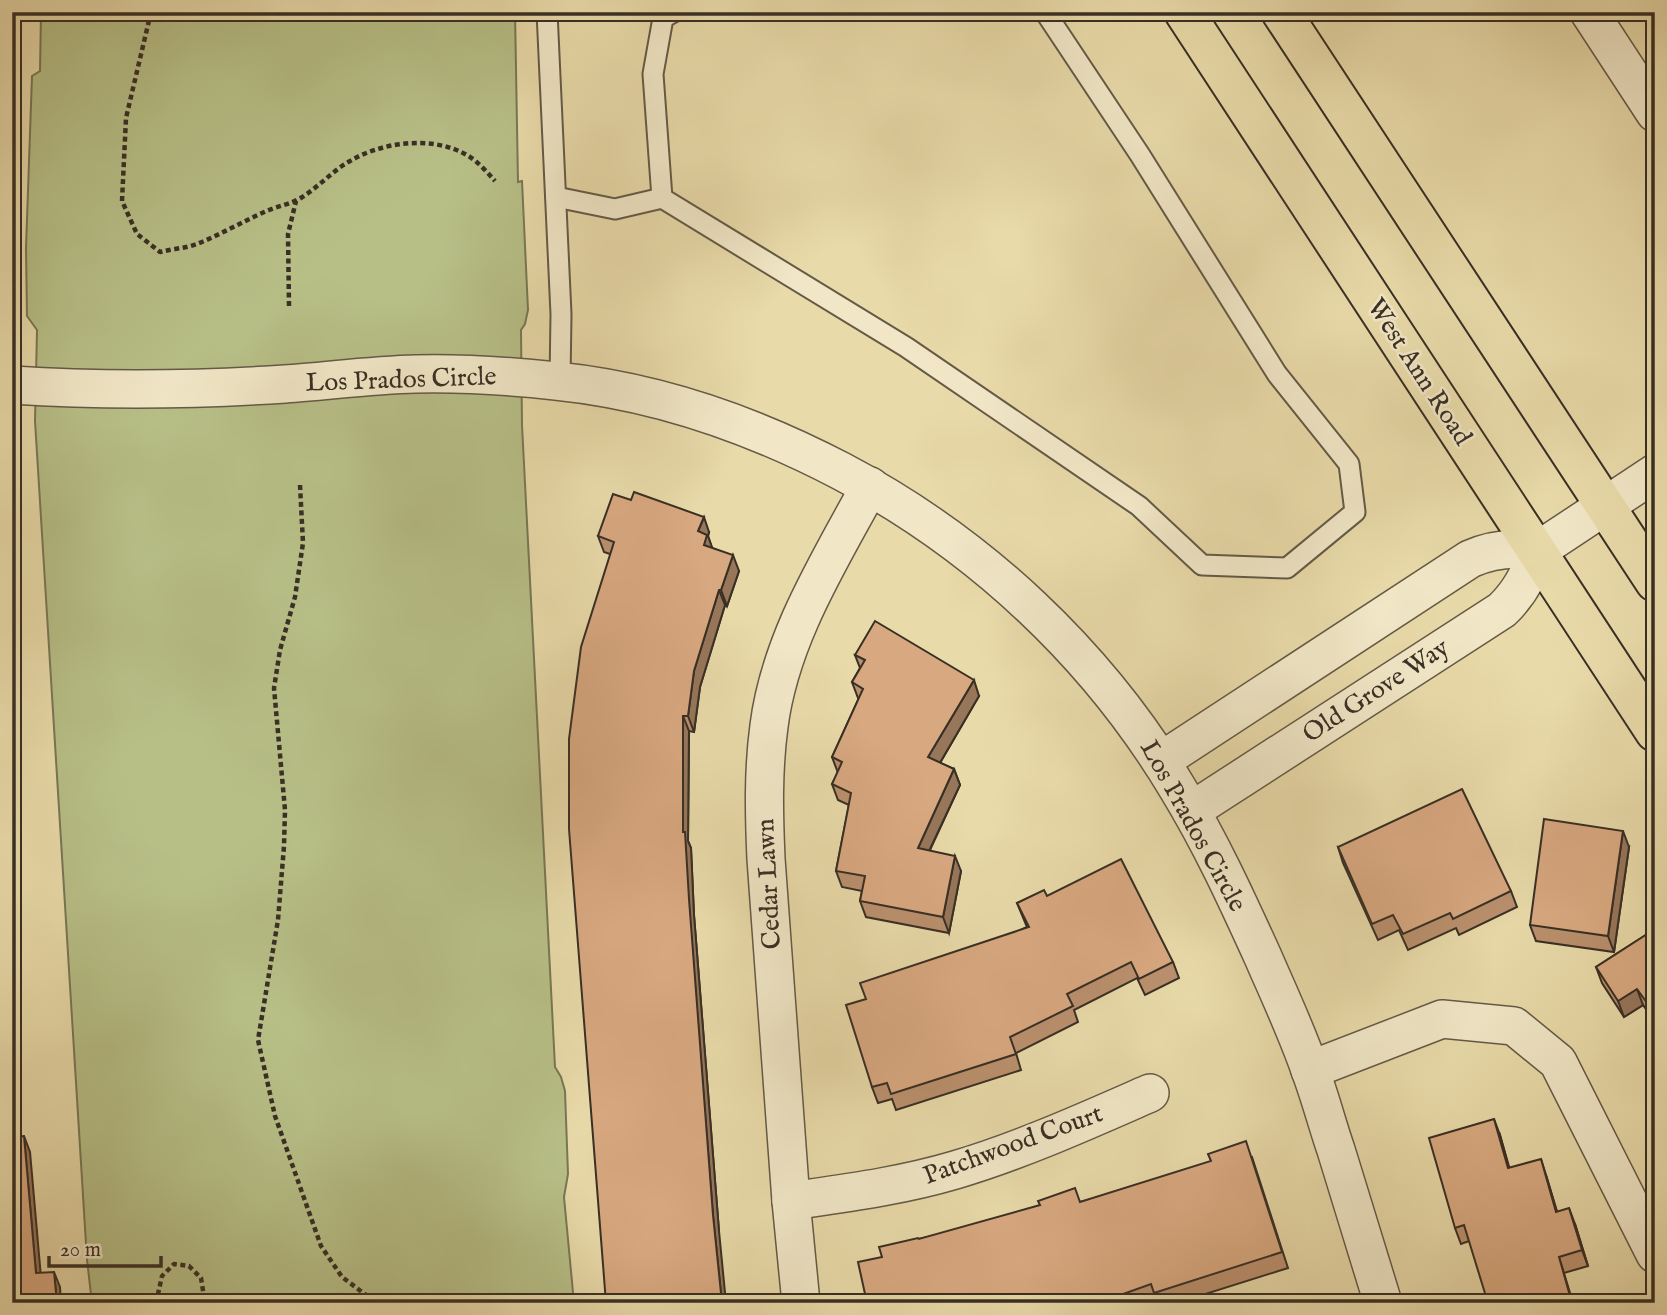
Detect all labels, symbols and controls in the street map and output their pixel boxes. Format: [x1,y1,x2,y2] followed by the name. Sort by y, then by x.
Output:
[1359,292,1479,452] street label: West Ann Road
[305,360,497,400] street label: Los Prados Circle
[1297,631,1456,751] street label: Old Grove Way
[1132,734,1254,918] street label: Los Prados Circle
[749,818,789,950] street label: Cedar Lawn
[919,1097,1107,1193] street label: Patchwood Court
[49,1224,161,1268] scale bar
[60,1237,101,1264] text: 20 m

